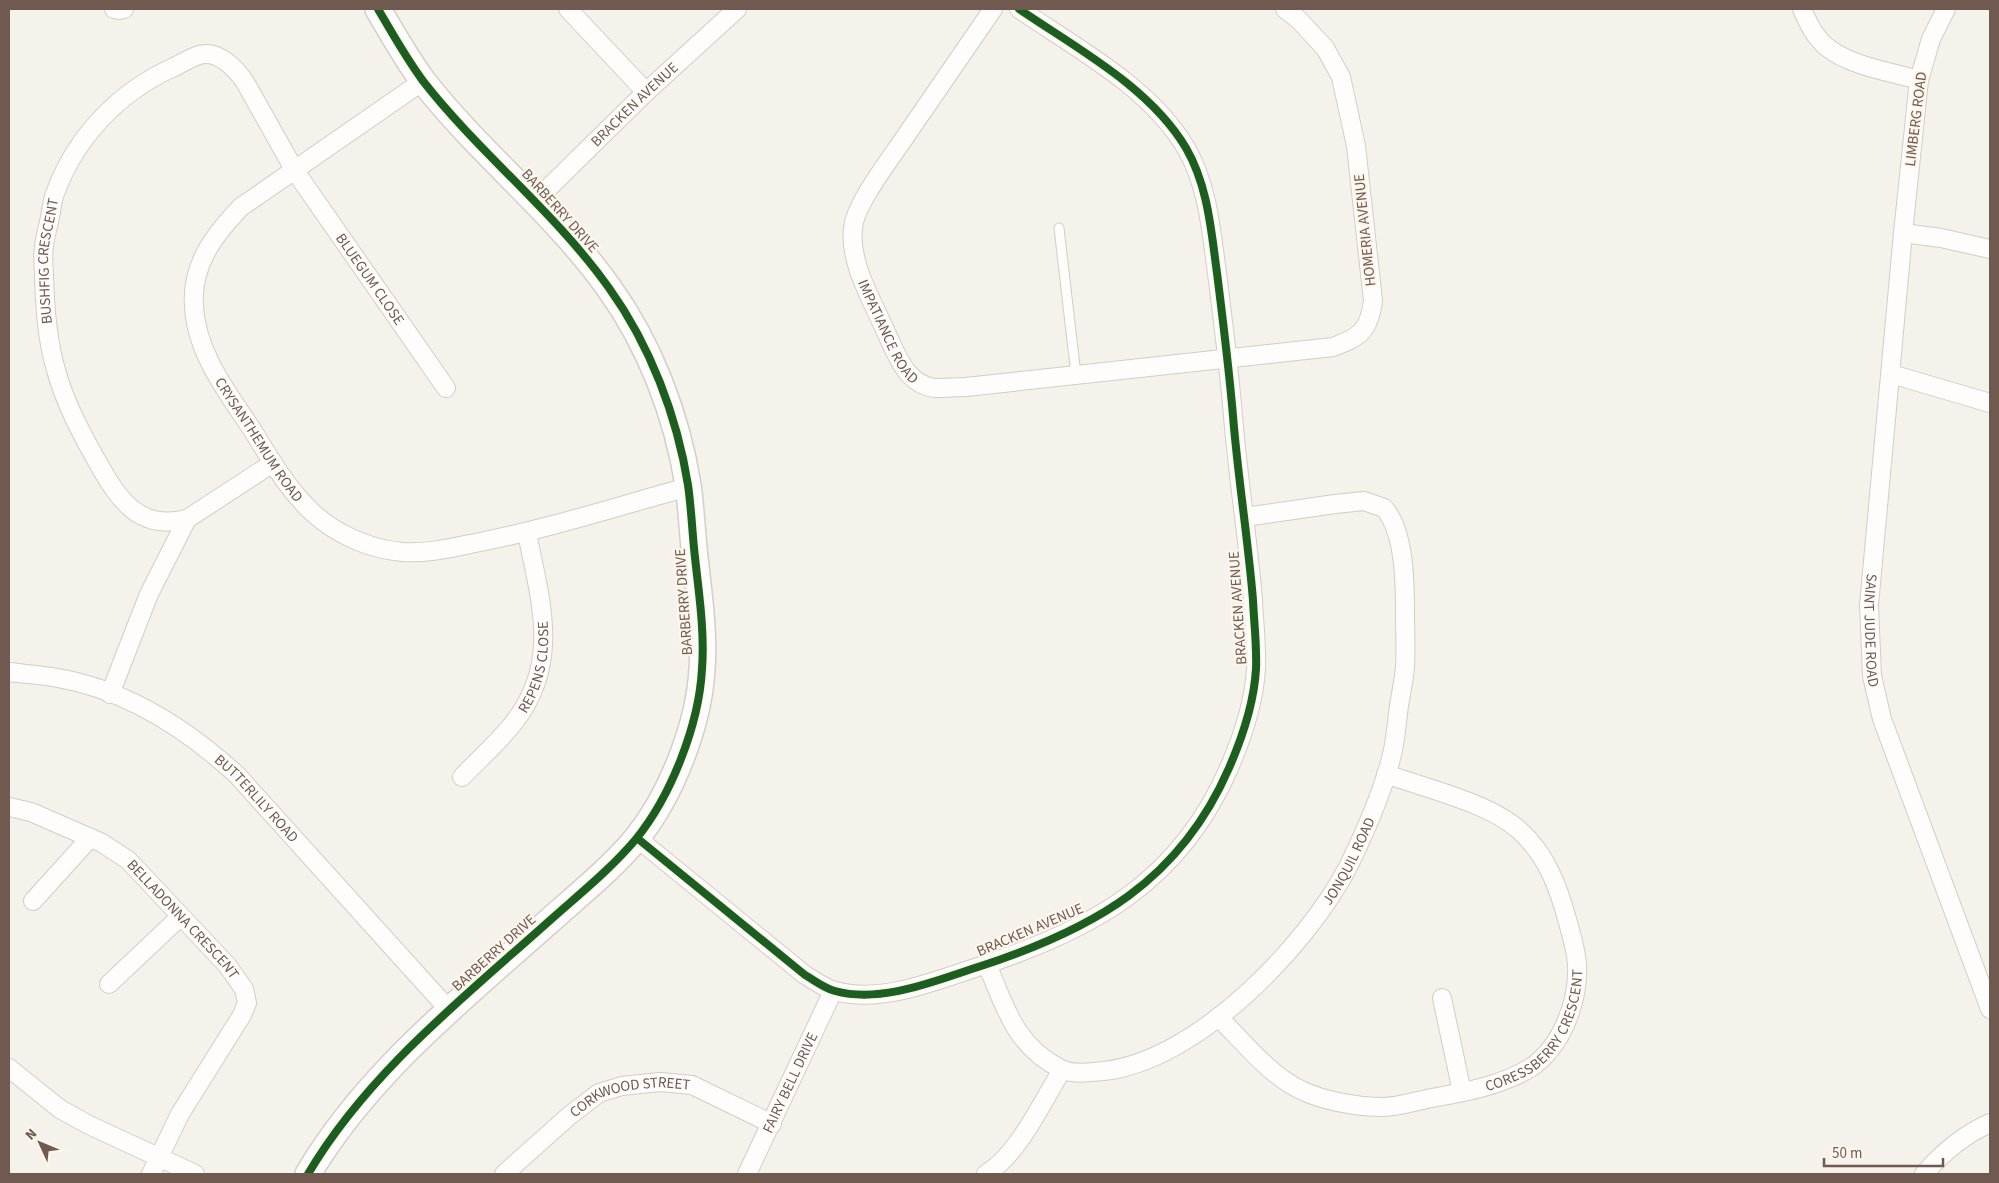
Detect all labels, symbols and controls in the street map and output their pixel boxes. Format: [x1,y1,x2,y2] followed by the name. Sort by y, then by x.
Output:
[586,57,683,151] street label: BRACKEN AVENUE
[1900,70,1932,168] street label: LIMBERG ROAD
[516,164,604,258] street label: BARBERRY DRIVE
[1349,173,1381,287] street label: HOMERIA AVENUE
[32,196,64,325] street label: BUSHFIG CRESCENT
[331,229,410,329] street label: BLUEGUM CLOSE
[853,276,923,389] street label: IMPATIANCE ROAD
[210,373,308,507] street label: CRYSANTHEMUM ROAD
[670,548,698,656] street label: BARBERRY DRIVE
[1224,550,1252,666] street label: BRACKEN AVENUE
[1858,573,1885,689] street label: SAINT JUDE ROAD
[513,620,554,717] street label: REPENS CLOSE
[210,749,303,847] street label: BUTTERLILY ROAD
[1317,814,1380,909] street label: JONQUIL ROAD
[122,855,244,983] street label: BELLADONNA CRESCENT
[973,898,1087,962] street label: BRACKEN AVENUE
[447,909,541,997] street label: BARBERRY DRIVE
[1483,969,1588,1097] street label: CORESSBERRY CRESCENT
[757,1029,823,1137] street label: FAIRY BELL DRIVE
[565,1071,691,1122] street label: CORKWOOD STREET
[15,1118,65,1168] north arrow
[21,1124,42,1145] text: N
[1824,1136,1943,1168] scale bar
[1832,1143,1862,1164] text: 50 m

